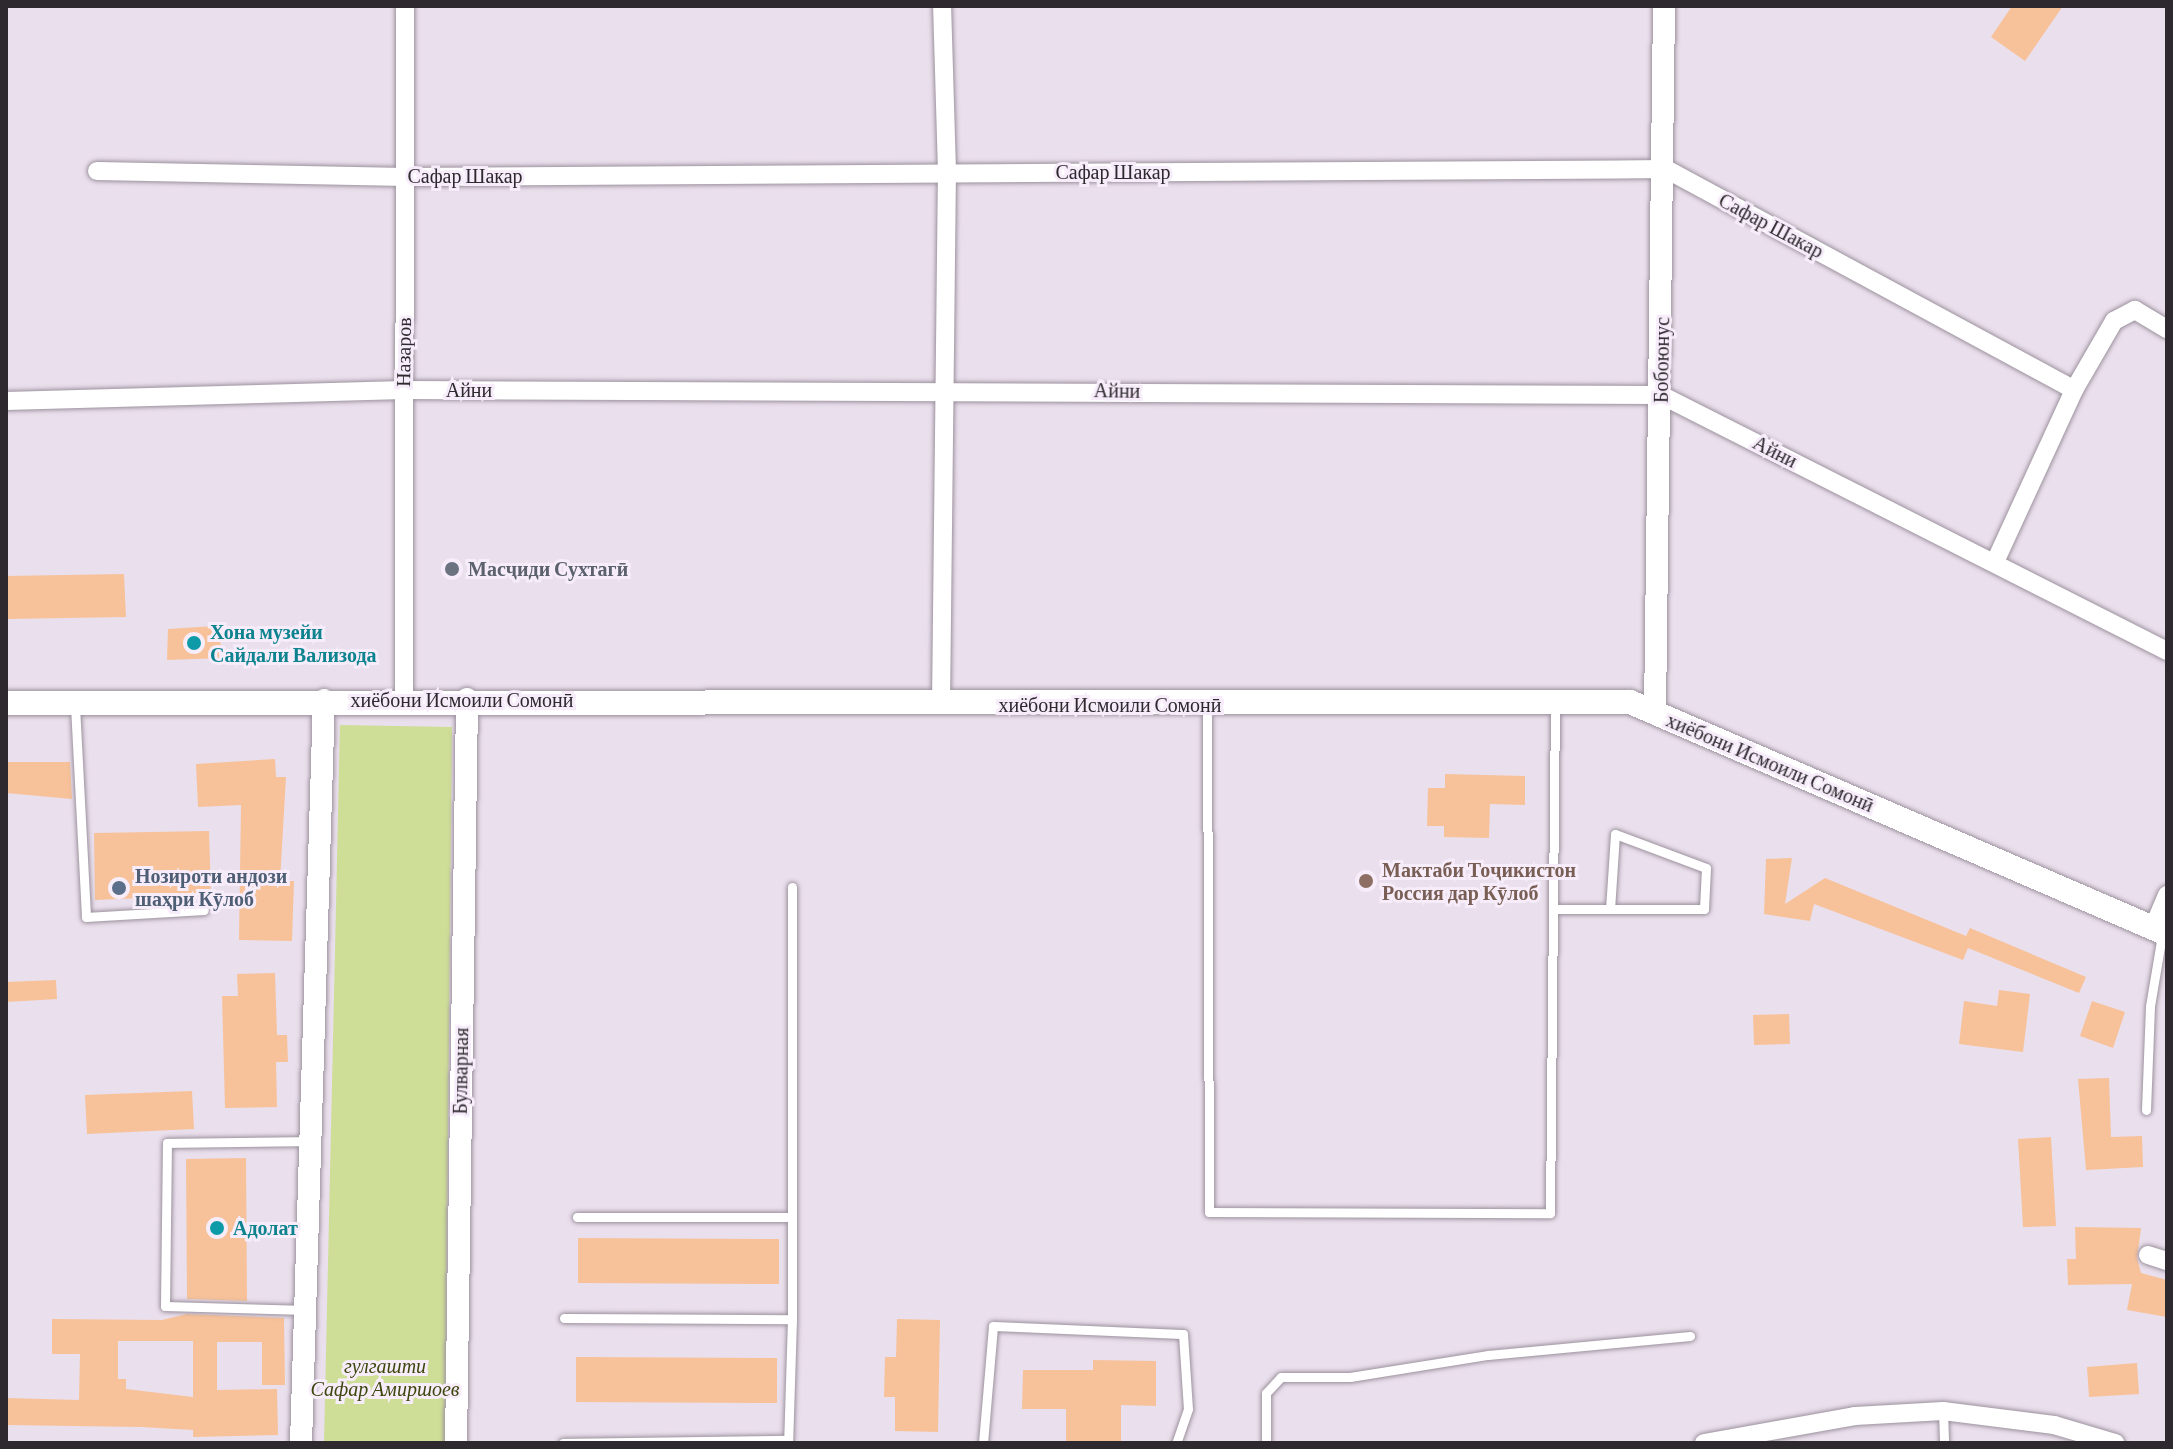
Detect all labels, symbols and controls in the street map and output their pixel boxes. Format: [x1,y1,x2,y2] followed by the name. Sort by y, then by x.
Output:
[1055,160,1171,184] street label: Сафар Шакар
[407,164,523,188] street label: Сафар Шакар
[1715,188,1827,264] street label: Сафар Шакар
[391,317,417,387] street label: Назаров
[1649,317,1675,403] street label: Бобоюнус
[446,378,492,402] street label: Айни
[1094,379,1140,403] street label: Айни
[1749,431,1801,473] street label: Айни
[468,557,628,581] place label: Масҷиди Сухтагӣ
[443,560,461,578] marker: Масҷиди Сухтагӣ
[210,620,377,667] place label: Хона музейи Сайдали Вализода
[185,634,203,652] marker: Хона музейи Сайдали Вализода
[350,688,574,712] street label: хиёбони Исмоили Сомонӣ
[998,693,1222,717] street label: хиёбони Исмоили Сомонӣ
[1663,708,1877,818] street label: хиёбони Исмоили Сомонӣ
[1382,858,1576,905] place label: Мактаби Тоҷикистон Россия дар Кӯлоб
[135,864,287,911] place label: Нозироти андози шаҳри Кӯлоб
[1357,872,1375,890] marker: Мактаби Тоҷикистон Россия дар Кӯлоб
[110,879,128,897] marker: Нозироти андози шаҳри Кӯлоб
[448,1027,474,1115] street label: Булварная
[233,1216,298,1240] place label: Адолат
[208,1219,226,1237] marker: Адолат
[310,1355,460,1402] park label: гулгашти Сафар Амиршоев

